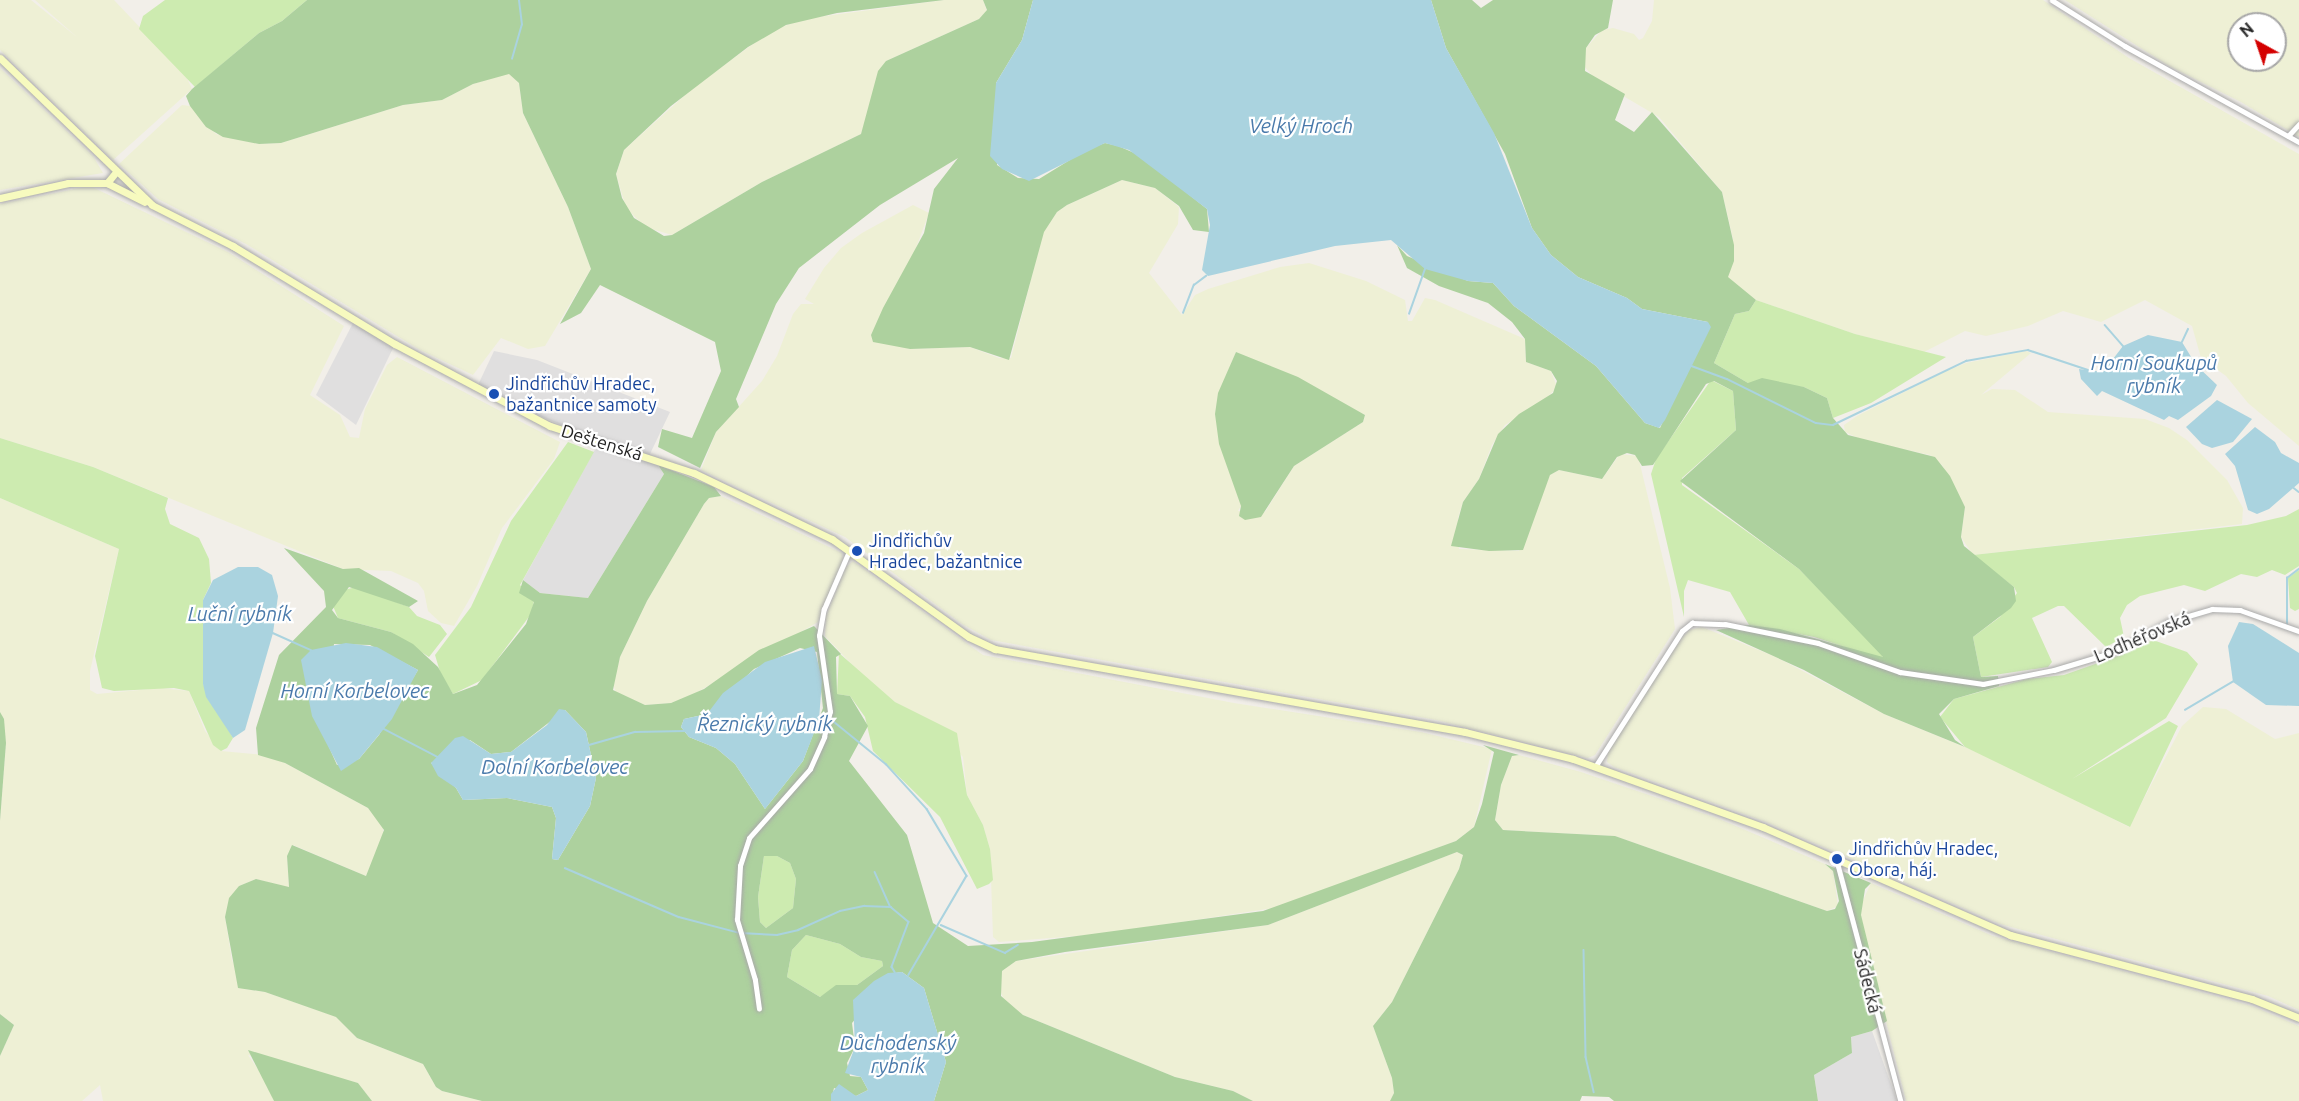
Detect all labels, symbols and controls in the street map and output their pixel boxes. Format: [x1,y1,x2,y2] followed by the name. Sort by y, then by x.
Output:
[2227,12,2287,72] north arrow
[2236,19,2257,40] text: N
[1249,113,1353,137] water label: Velký Hroch
[2091,351,2217,398] water label: Horní Soukupů rybník
[506,373,657,416] place label: Jindřichův Hradec, bažantnice samoty
[487,387,501,401] marker: Jindřichův Hradec, bažantnice samoty
[559,419,645,465] street label: Deštenská
[869,530,1023,572] place label: Jindřichův Hradec, bažantnice
[850,544,864,558] marker: Jindřichův Hradec, bažantnice
[188,601,292,625] water label: Luční rybník
[2091,607,2193,667] street label: Lodhéřovská
[281,678,429,702] water label: Horní Korbelovec
[697,711,833,735] water label: Řeznický rybník
[481,754,629,778] water label: Dolní Korbelovec
[1849,838,1998,880] place label: Jindřichův Hradec, Obora, háj.
[1830,852,1844,866] marker: Jindřichův Hradec, Obora, háj.
[1850,946,1886,1016] street label: Sádecká
[840,1031,956,1078] water label: Důchodenský rybník

